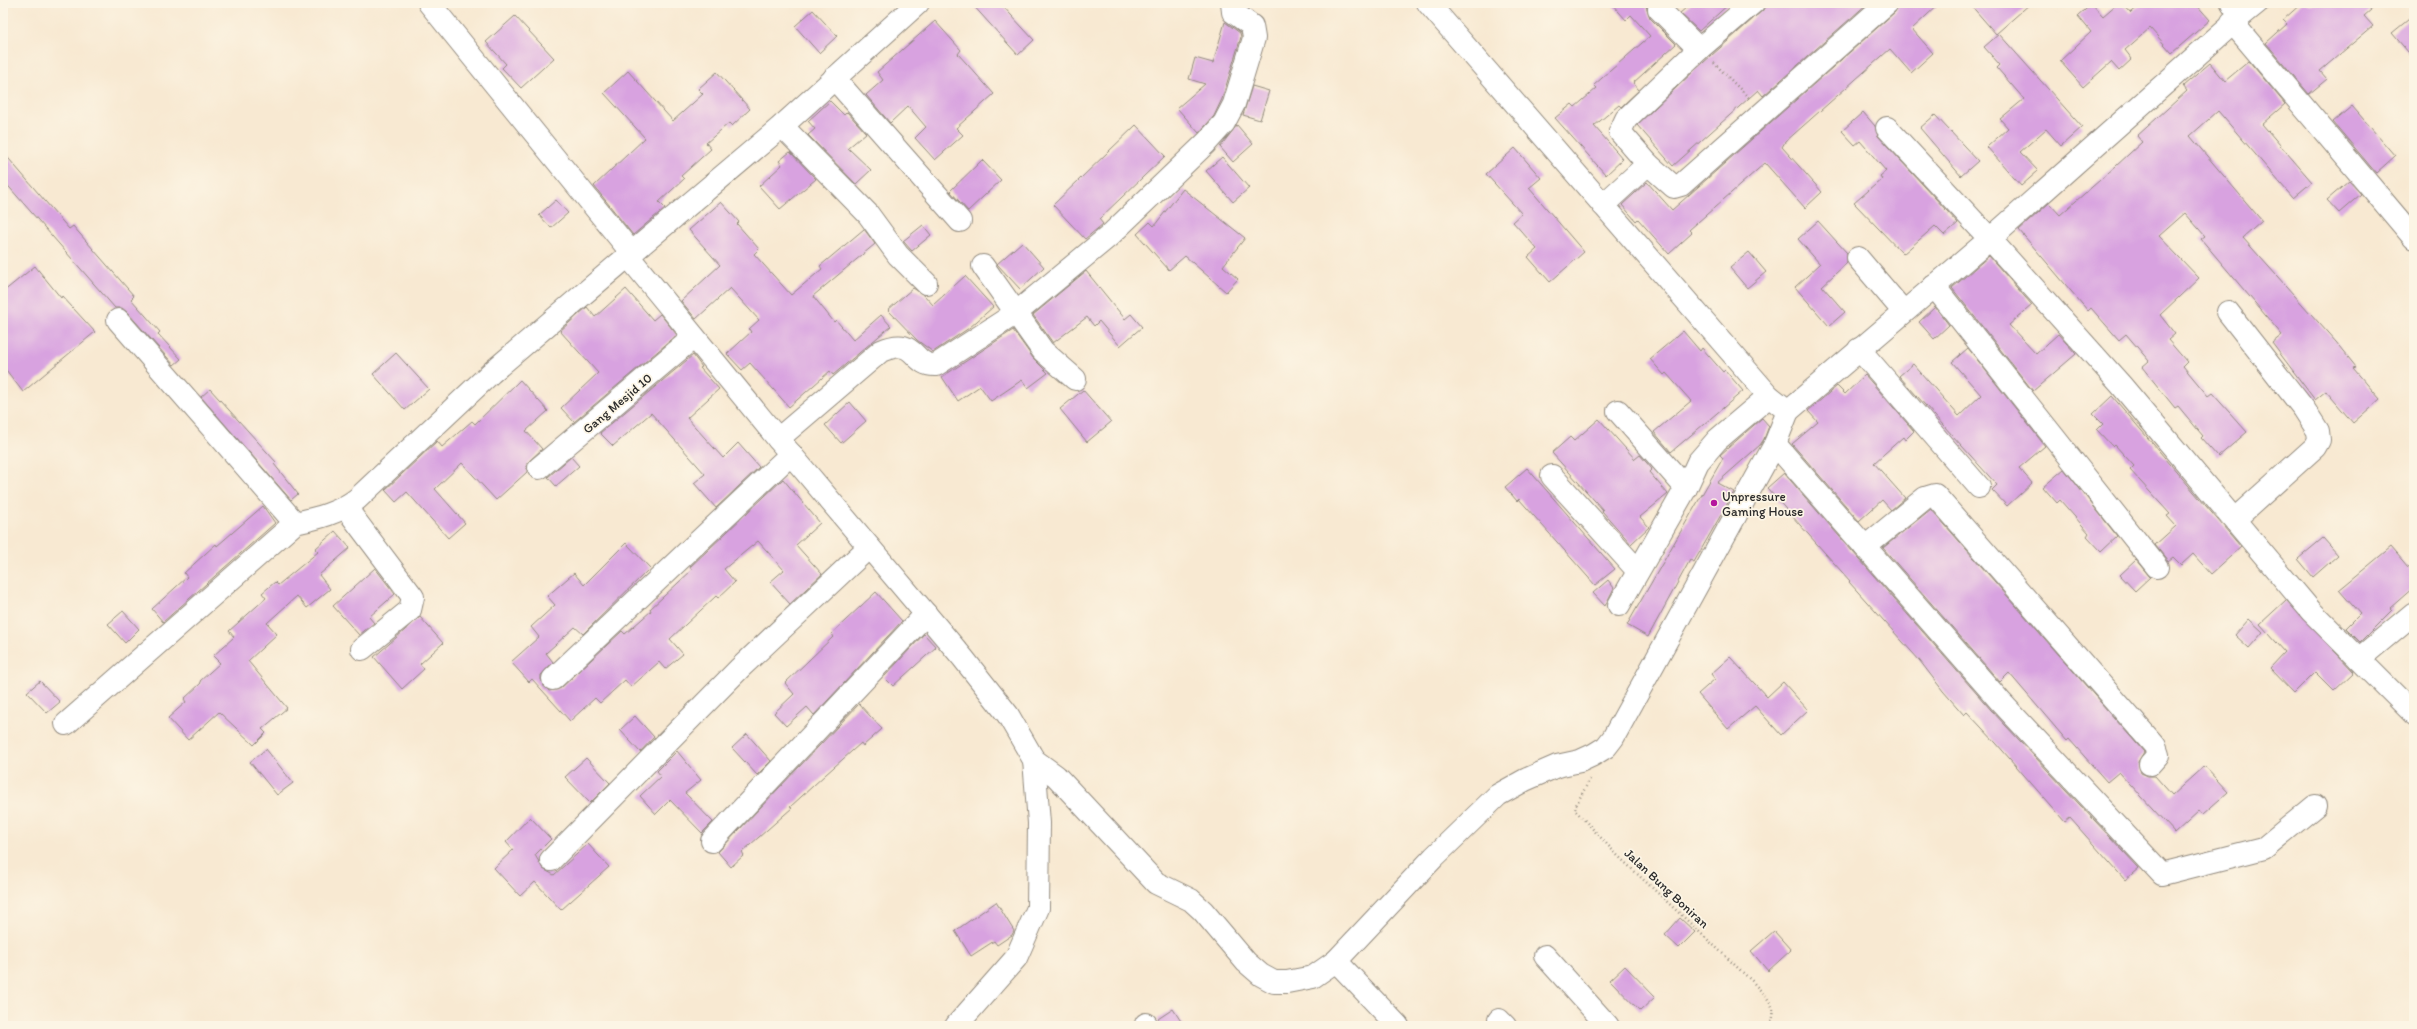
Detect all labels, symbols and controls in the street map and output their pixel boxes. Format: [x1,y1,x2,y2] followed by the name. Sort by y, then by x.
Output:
[580,370,655,437] street label: Gang Mesjid 10
[1722,489,1803,519] place label: Unpressure Gaming House
[1709,498,1719,508] marker: Unpressure Gaming House
[1621,845,1712,932] street label: Jalan Bung Boniran

